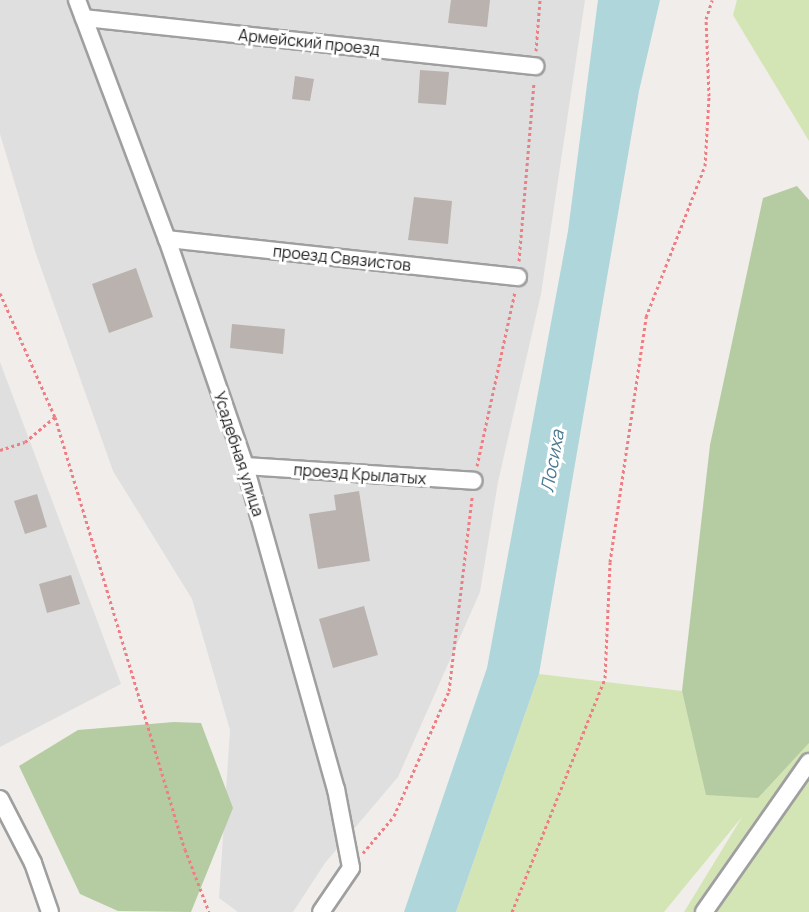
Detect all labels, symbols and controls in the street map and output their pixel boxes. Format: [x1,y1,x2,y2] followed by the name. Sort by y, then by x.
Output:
[237,25,381,59] street label: Армейский проезд
[272,241,412,275] street label: проезд Связистов
[210,389,268,519] street label: Усадебная улица
[536,428,568,494] water label: Лосиха
[293,460,427,488] street label: проезд Крылатых

